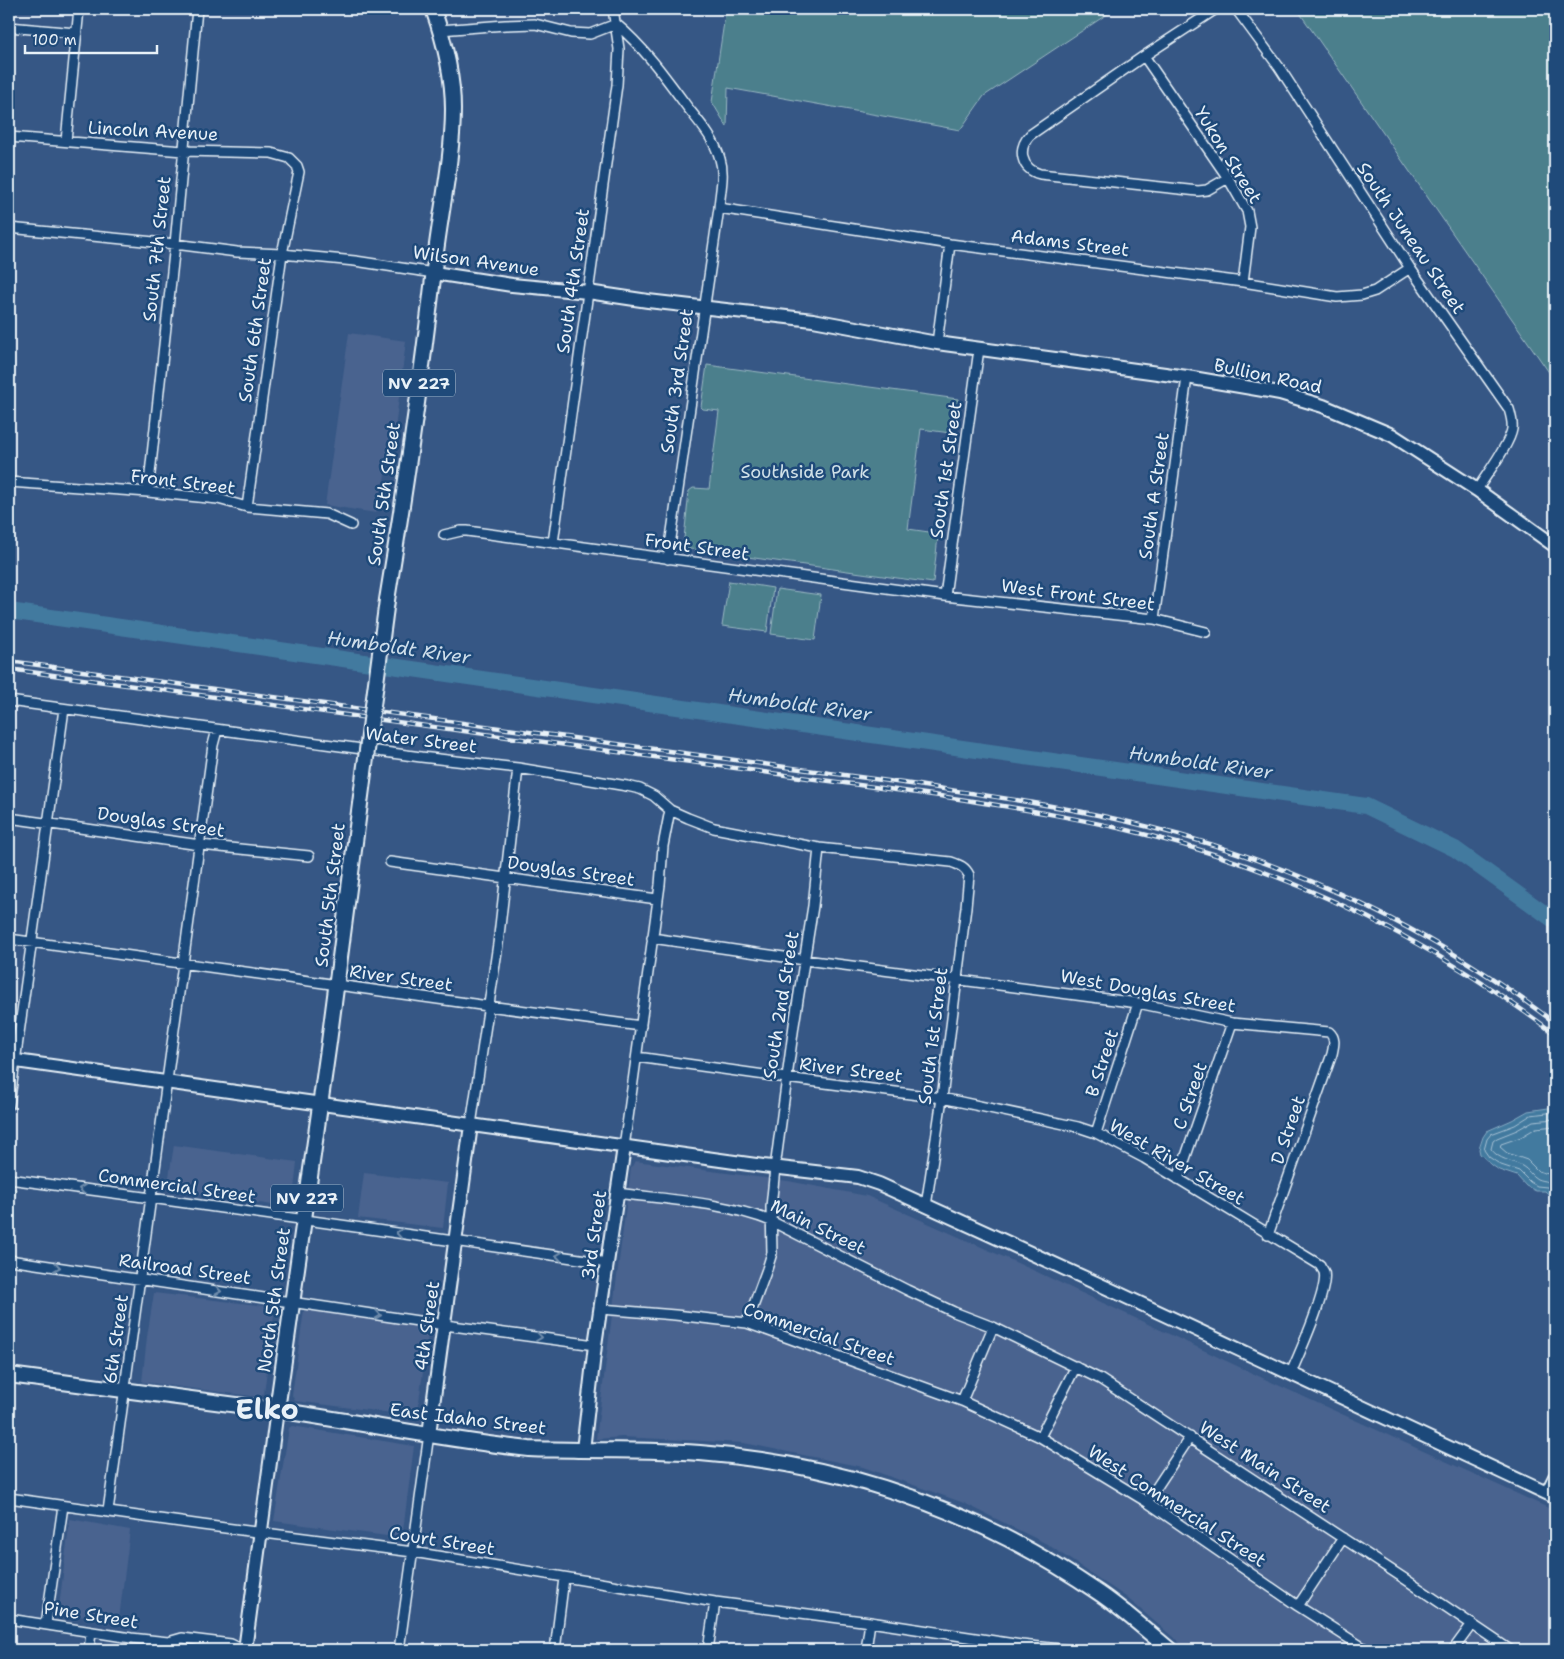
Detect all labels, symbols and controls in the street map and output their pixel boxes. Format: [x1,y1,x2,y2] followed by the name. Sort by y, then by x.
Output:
[25,22,158,54] scale bar
[32,30,77,50] text: 100 m
[1189,102,1267,208] street label: Yukon Street
[87,116,219,146] street label: Lincoln Avenue
[1351,157,1471,319] street label: South Juneau Street
[137,175,177,323] street label: South 7th Street
[551,207,595,355] street label: South 4th Street
[1009,224,1131,262] street label: Adams Street
[411,240,541,282] street label: Wilson Avenue
[233,256,277,404] street label: South 6th Street
[655,307,699,455] street label: South 3rd Street
[1212,353,1324,399] street label: Bullion Road
[383,369,455,396] road number: NV 227
[924,400,968,540] street label: South 1st Street
[362,420,406,567] street label: South 5th Street
[1133,431,1175,561] street label: South A Street
[740,460,870,484] park label: Southside Park
[129,464,237,500] street label: Front Street
[643,528,751,566] street label: Front Street
[1000,574,1156,616] street label: West Front Street
[325,625,473,670] water label: Humboldt River
[726,682,874,727] water label: Humboldt River
[364,721,478,759] street label: Water Street
[1127,740,1275,785] water label: Humboldt River
[96,801,226,843] street label: Douglas Street
[309,822,351,968] street label: South 5th Street
[506,850,636,892] street label: Douglas Street
[757,929,805,1081] street label: South 2nd Street
[348,959,454,997] street label: River Street
[1058,964,1238,1018] street label: West Douglas Street
[913,966,953,1106] street label: South 1st Street
[1080,1026,1124,1100] street label: B Street
[798,1052,904,1088] street label: River Street
[1167,1059,1213,1133] street label: C Street
[1265,1092,1311,1167] street label: D Street
[1105,1113,1249,1211] street label: West River Street
[97,1163,257,1209] street label: Commercial Street
[77,1184,85,1195] one-way arrow
[271,1184,343,1212] road number: NV 227
[576,1188,612,1281] street label: 3rd Street
[766,1194,870,1260] street label: Main Street
[252,1226,296,1374] street label: North 5th Street
[394,1229,403,1239] one-way arrow
[117,1248,253,1290] street label: Railroad Street
[555,1252,564,1262] one-way arrow
[53,1261,61,1272] one-way arrow
[409,1279,445,1372] street label: 4th Street
[213,1285,222,1295] one-way arrow
[98,1293,134,1385] street label: 6th Street
[740,1297,898,1371] street label: Commercial Street
[375,1309,383,1320] one-way arrow
[535,1332,544,1342] one-way arrow
[235,1390,299,1428] district label: Elko
[388,1398,548,1441] street label: East Idaho Street
[1195,1415,1336,1519] street label: West Main Street
[1083,1439,1271,1573] street label: West Commercial Street
[387,1521,497,1561] street label: Court Street
[42,1596,140,1634] street label: Pine Street

